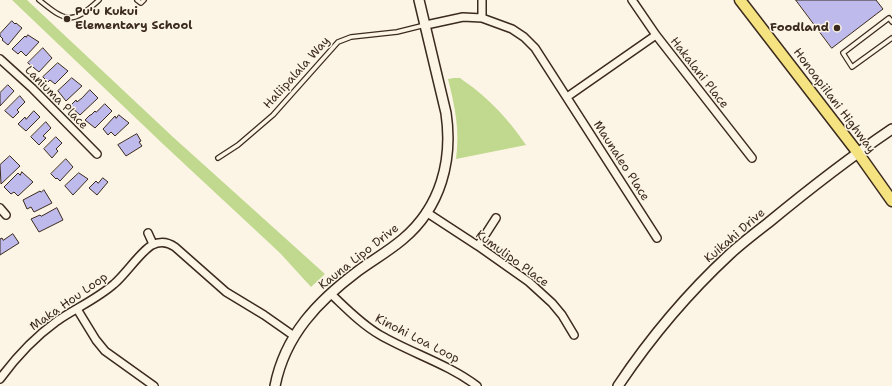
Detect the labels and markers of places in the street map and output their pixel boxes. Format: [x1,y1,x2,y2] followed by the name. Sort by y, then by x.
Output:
[75,5,192,33] place label: Pu'u Kukui Elementary School
[62,14,72,24] marker: Pu'u Kukui Elementary School
[770,21,829,35] place label: Foodland
[832,23,842,33] marker: Foodland

